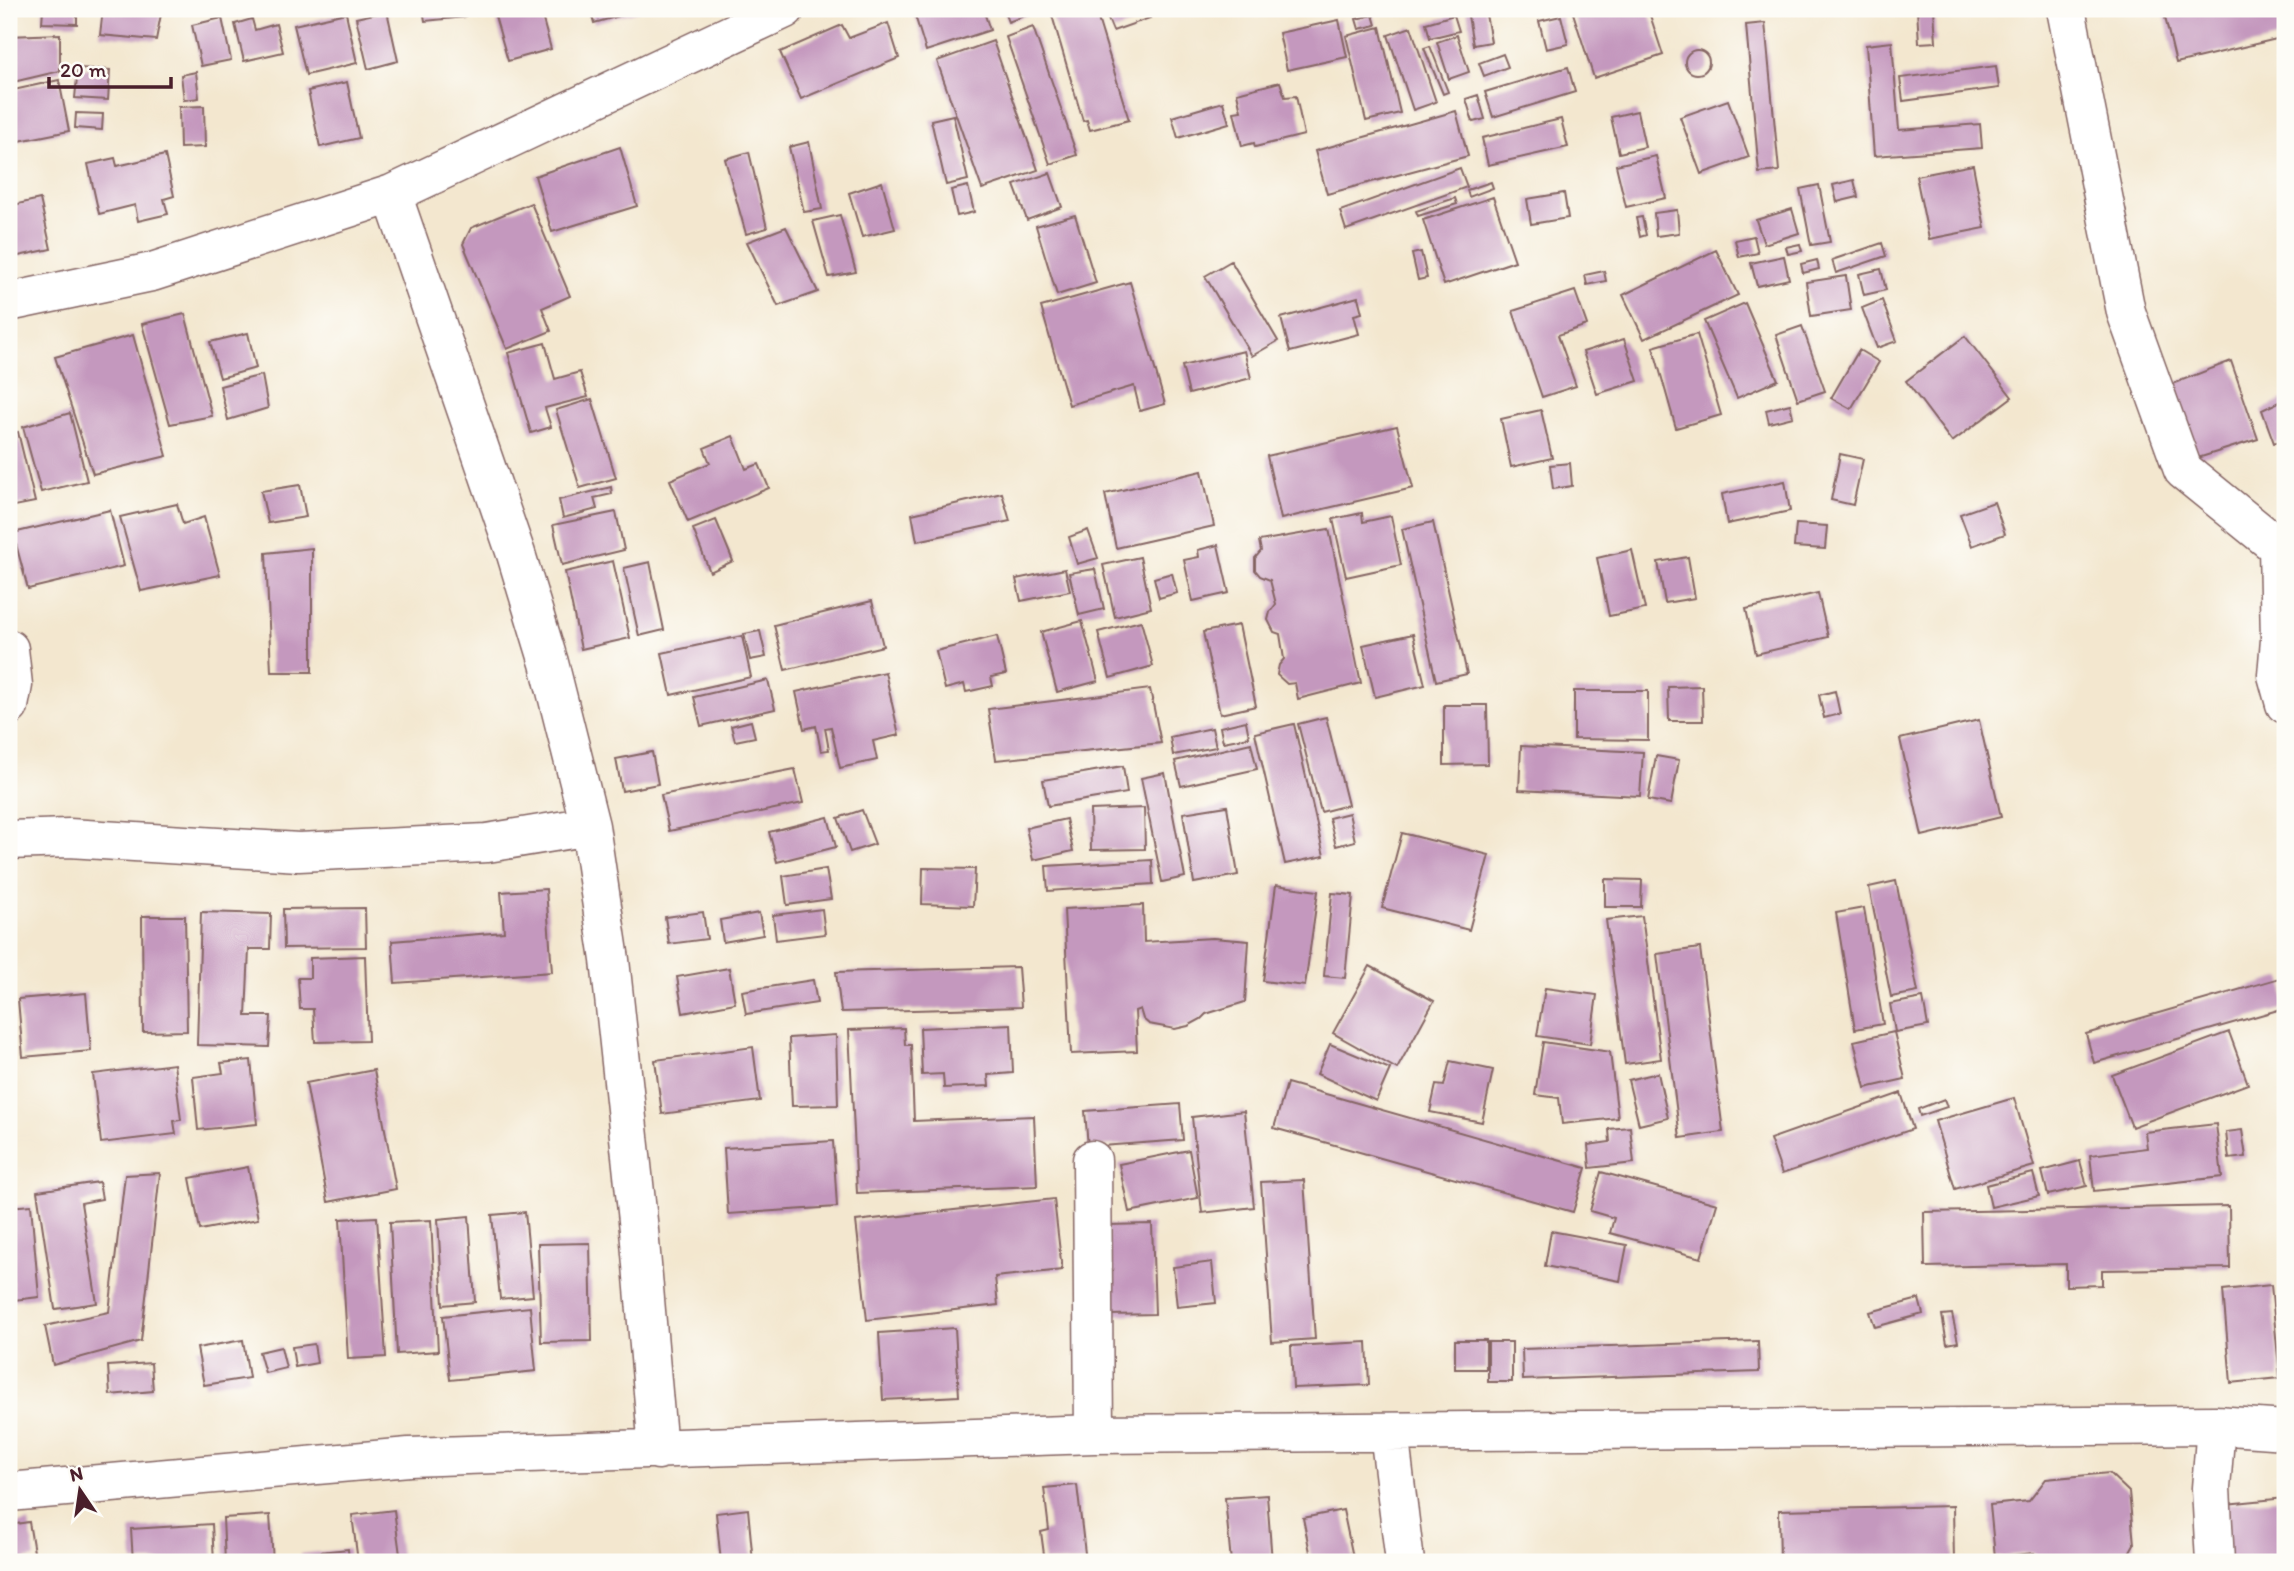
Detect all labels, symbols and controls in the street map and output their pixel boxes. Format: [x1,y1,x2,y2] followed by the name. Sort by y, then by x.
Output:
[49,46,172,90] scale bar
[60,57,107,82] text: 20 m
[46,1456,116,1526] north arrow
[67,1461,85,1487] text: N

